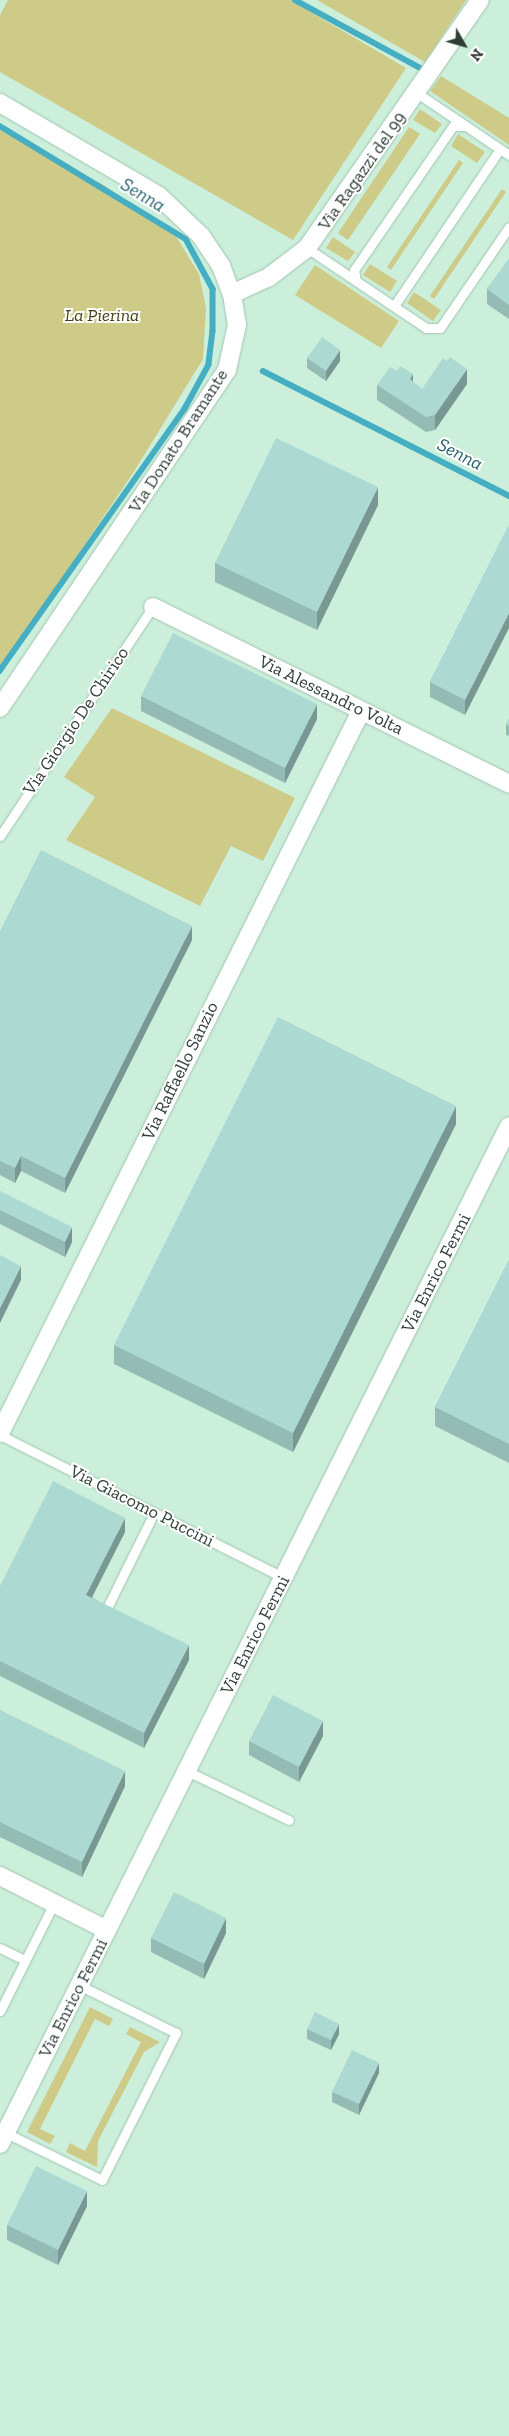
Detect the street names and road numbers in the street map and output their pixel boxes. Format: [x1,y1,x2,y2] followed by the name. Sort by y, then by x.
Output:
[313,108,411,234] street label: Via Ragazzi del 99
[124,365,232,517] street label: Via Donato Bramante
[18,643,134,799] street label: Via Giorgio De Chirico
[255,650,407,740] street label: Via Alessandro Volta
[137,998,223,1144] street label: Via Raffaello Sanzio
[397,1210,475,1336] street label: Via Enrico Fermi
[66,1460,218,1552] street label: Via Giacomo Puccini
[216,1572,294,1698] street label: Via Enrico Fermi
[34,1935,112,2061] street label: Via Enrico Fermi

